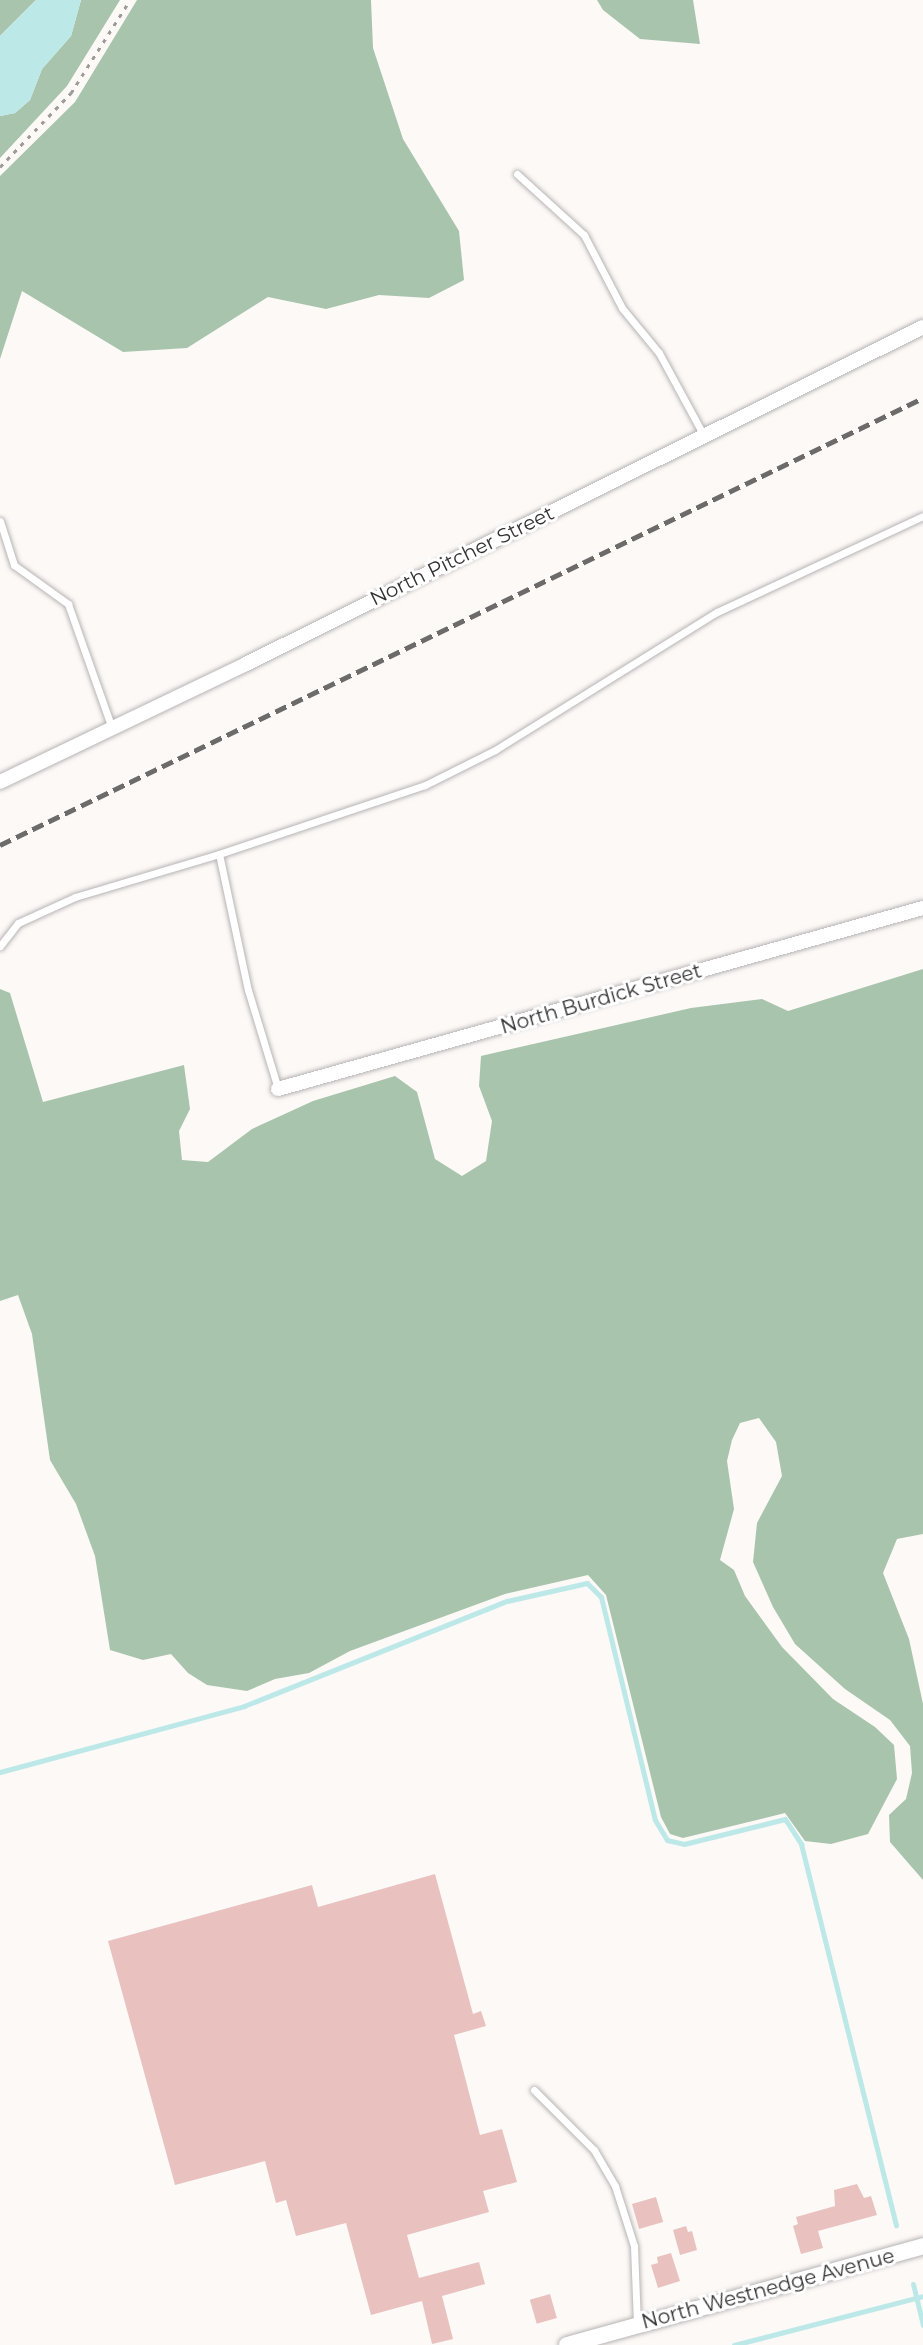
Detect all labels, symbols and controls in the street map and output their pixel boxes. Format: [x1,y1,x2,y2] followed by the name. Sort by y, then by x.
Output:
[366,501,558,611] street label: North Pitcher Street
[498,959,704,1039] street label: North Burdick Street
[639,2244,897,2334] street label: North Westnedge Avenue

